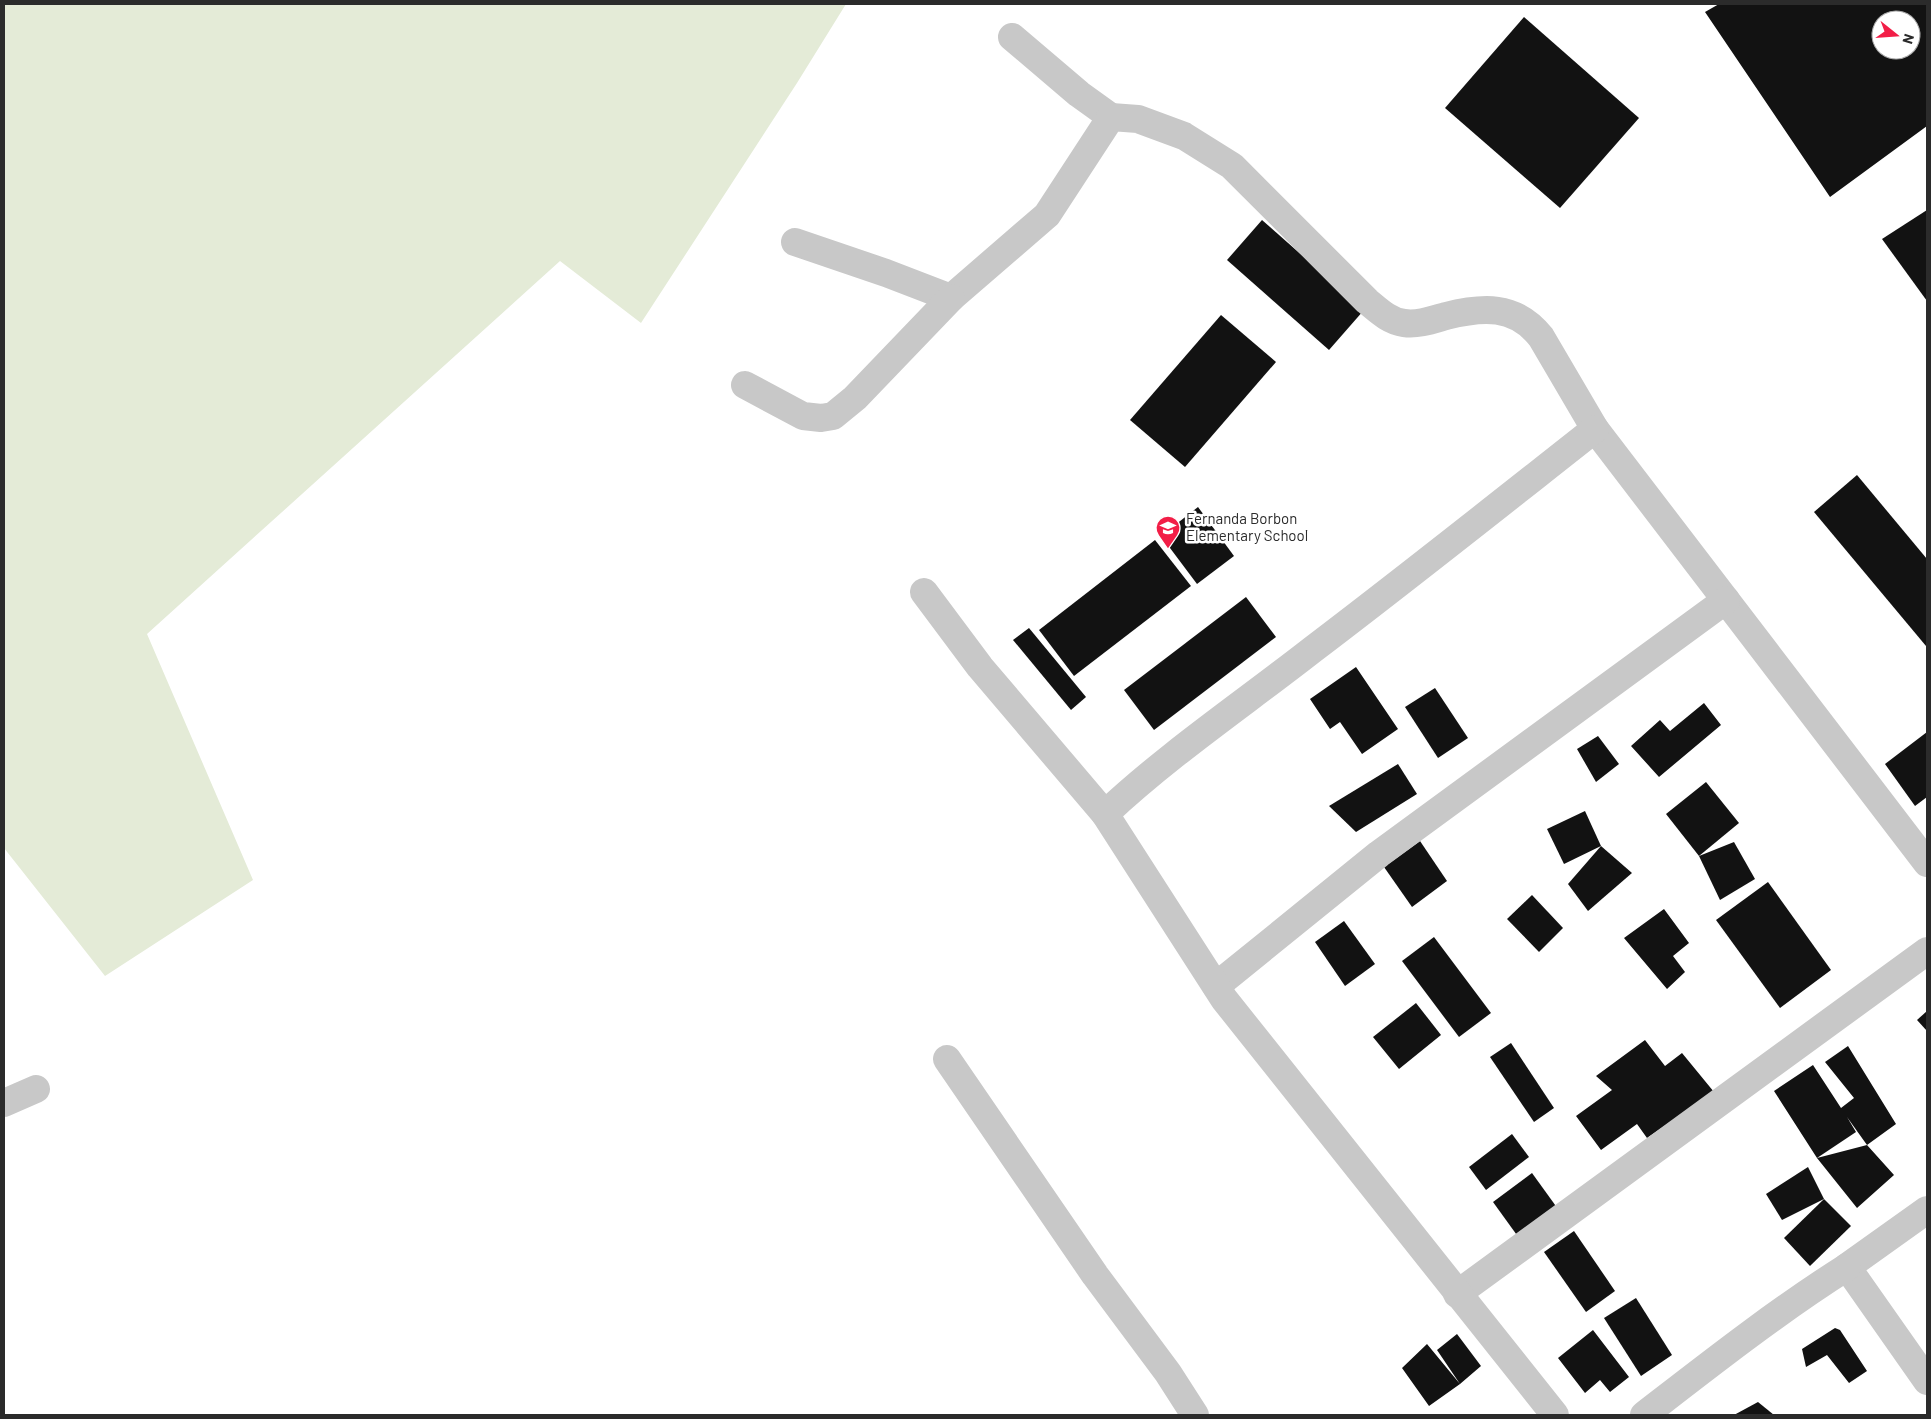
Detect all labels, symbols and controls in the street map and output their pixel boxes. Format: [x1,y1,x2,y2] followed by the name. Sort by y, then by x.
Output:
[1871,10,1921,60] north arrow
[1899,32,1918,46] text: N
[1186,509,1308,544] place label: Fernanda Borbon Elementary School
[1155,515,1181,549] school or university icon: Fernanda Borbon Elementary School

